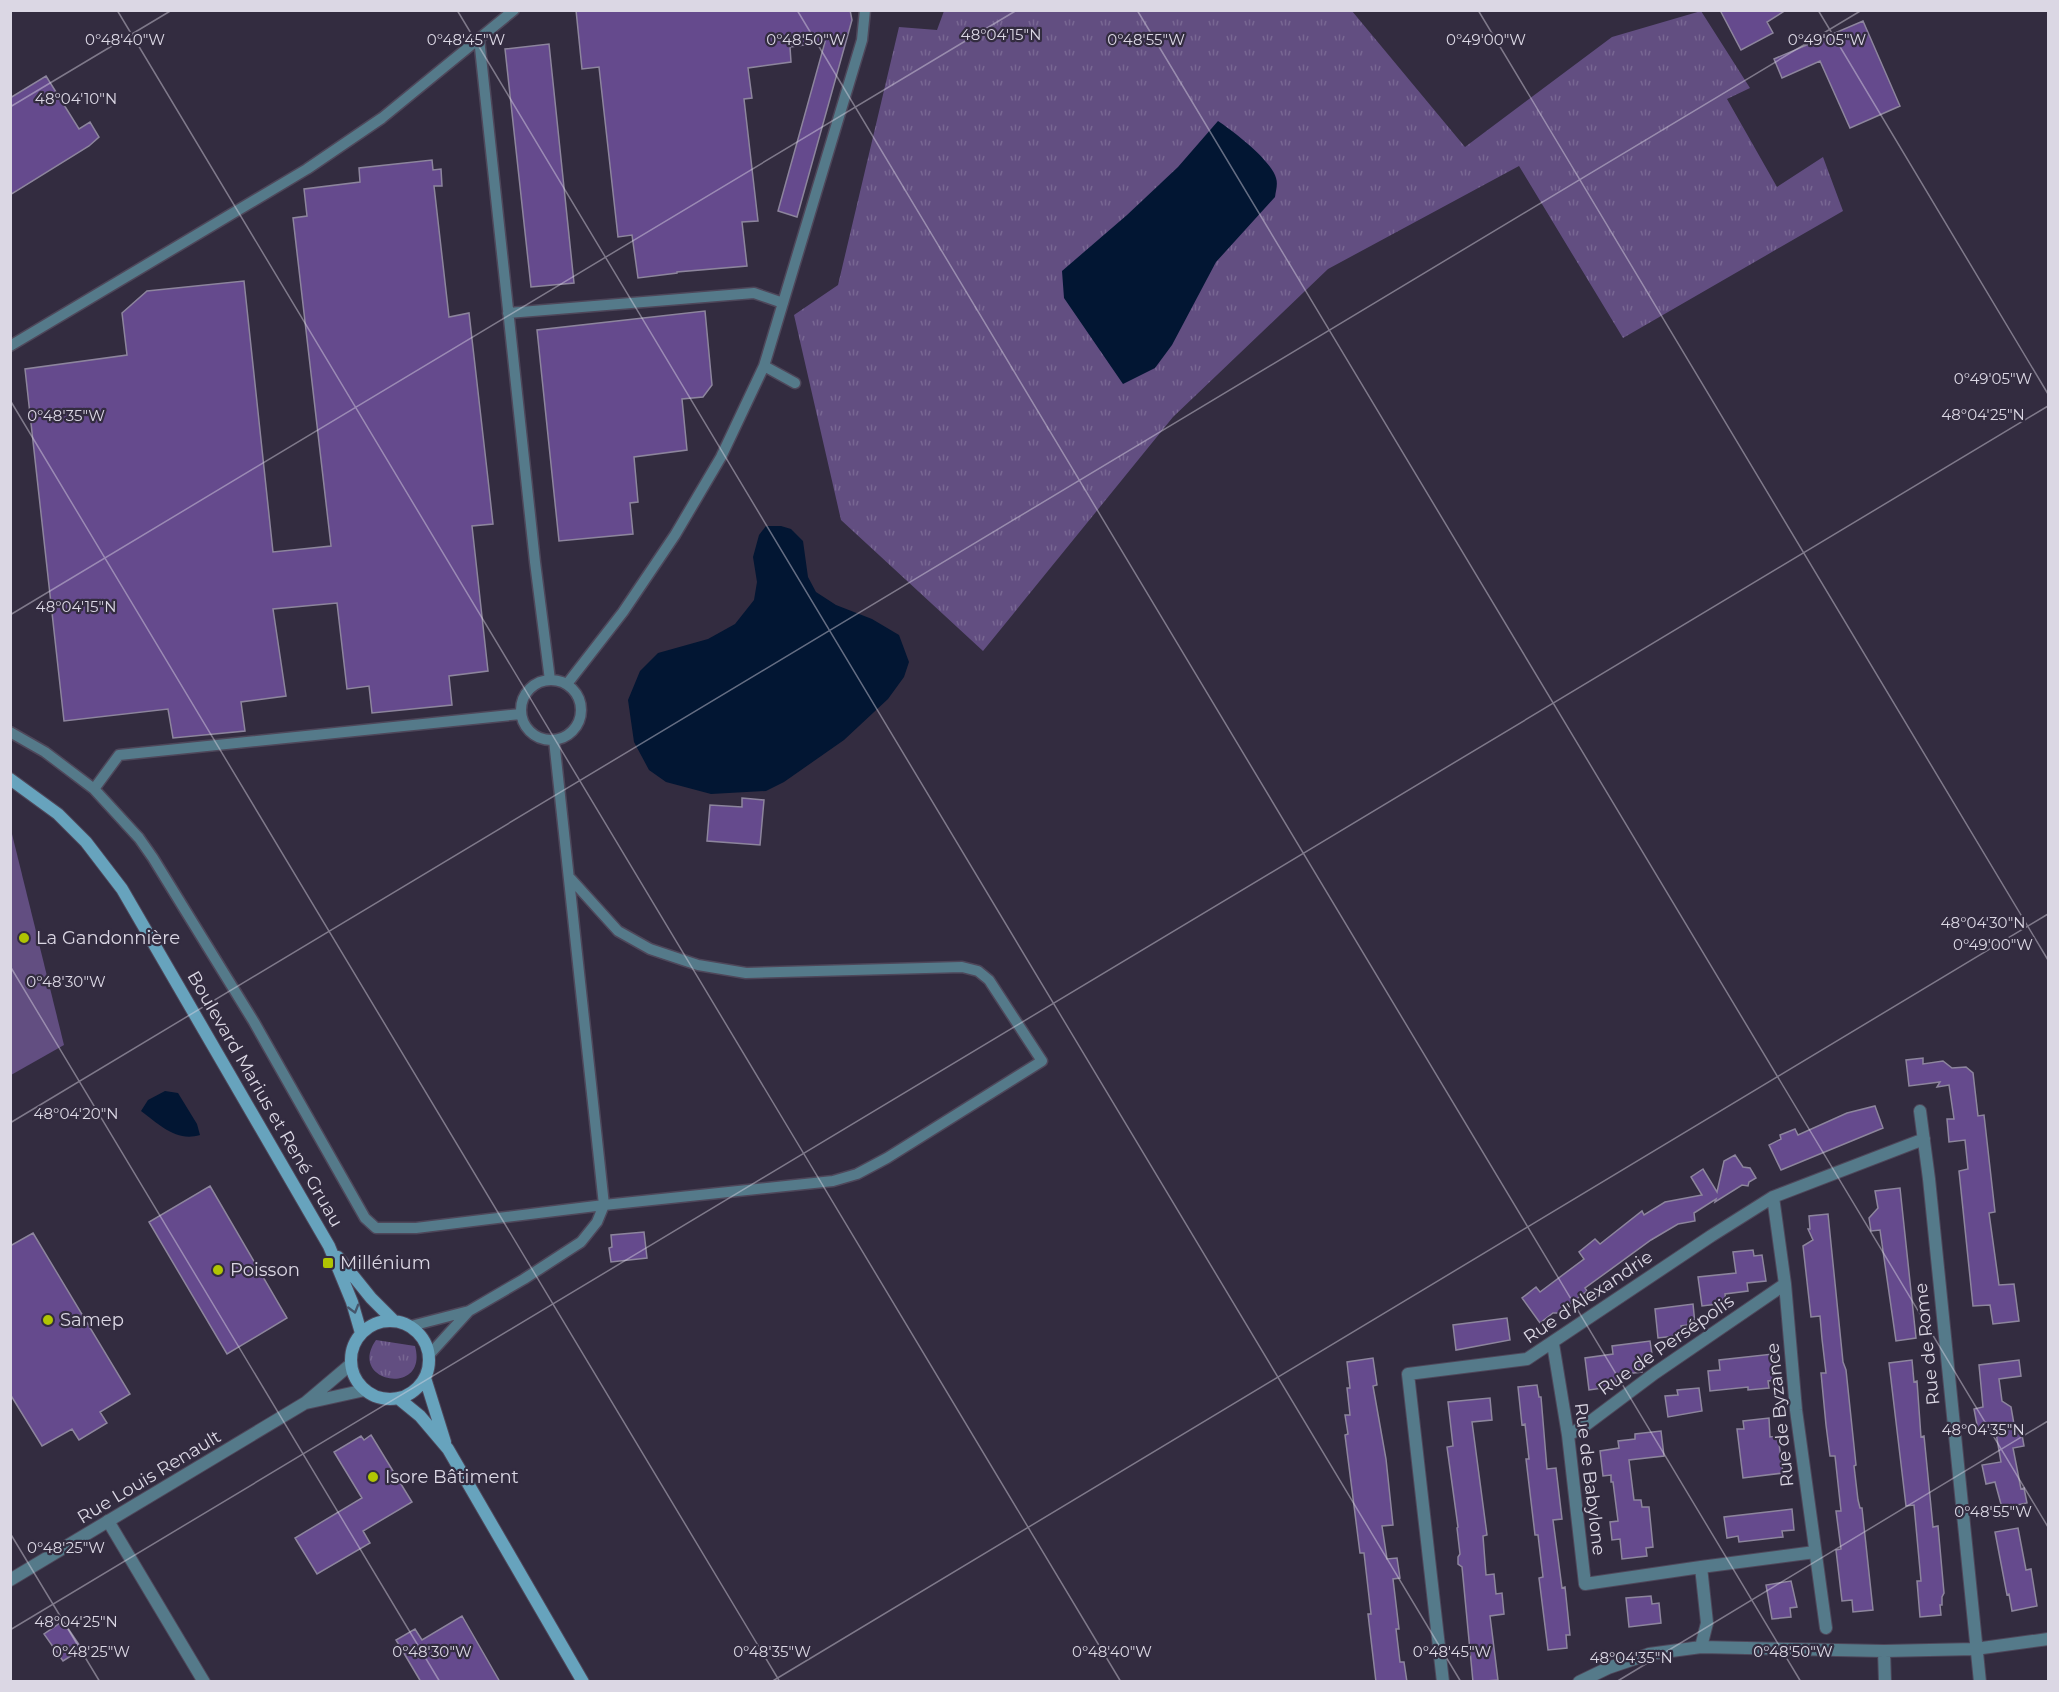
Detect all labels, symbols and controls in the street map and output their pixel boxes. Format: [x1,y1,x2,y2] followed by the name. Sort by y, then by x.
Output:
[961,25,1041,44] text: 48°04'15"N
[85,30,165,49] text: 0°48'40"W
[427,30,506,49] text: 0°48'45"W
[766,30,846,49] text: 0°48'50"W
[1107,30,1185,49] text: 0°48'55"W
[1446,30,1526,49] text: 0°49'00"W
[1788,30,1867,49] text: 0°49'05"W
[35,89,117,108] text: 48°04'10"N
[1954,369,2033,388] text: 0°49'05"W
[1941,405,2025,424] text: 48°04'25"N
[27,406,105,425] text: 0°48'35"W
[36,597,116,616] text: 48°04'15"N
[1941,913,2025,932] text: 48°04'30"N
[36,927,180,949] place label: La Gandonnière
[17,931,31,945] marker: La Gandonnière
[1953,935,2033,954] text: 0°49'00"W
[182,967,348,1231] street label: Boulevard Marius et René Gruau
[26,972,106,991] text: 0°48'30"W
[33,1104,119,1123] text: 48°04'20"N
[1519,1246,1657,1348] street label: Rue d'Alexandrie
[340,1252,431,1274] place label: Millénium
[321,1256,335,1270] marker: Millénium
[230,1259,300,1281] place label: Poisson
[211,1263,225,1277] marker: Poisson
[1910,1282,1944,1406] street label: Rue de Rome
[1594,1290,1738,1400] street label: Rue de Persépolis
[347,1303,359,1314] one-way arrow
[60,1309,124,1331] place label: Samep
[41,1313,55,1327] marker: Samep
[1761,1342,1798,1488] street label: Rue de Byzance
[1570,1401,1610,1557] street label: Rue de Babylone
[1941,1420,2025,1439] text: 48°04'35"N
[73,1425,225,1529] street label: Rue Louis Renault
[385,1466,519,1488] place label: Isore Bâtiment
[366,1470,380,1484] marker: Isore Bâtiment
[1954,1502,2032,1521] text: 0°48'55"W
[27,1538,105,1557] text: 0°48'25"W
[34,1612,118,1631] text: 48°04'25"N
[52,1642,130,1661] text: 0°48'25"W
[392,1642,472,1661] text: 0°48'30"W
[733,1642,811,1661] text: 0°48'35"W
[1072,1642,1152,1661] text: 0°48'40"W
[1413,1642,1492,1661] text: 0°48'45"W
[1753,1642,1833,1661] text: 0°48'50"W
[1589,1648,1673,1667] text: 48°04'35"N

